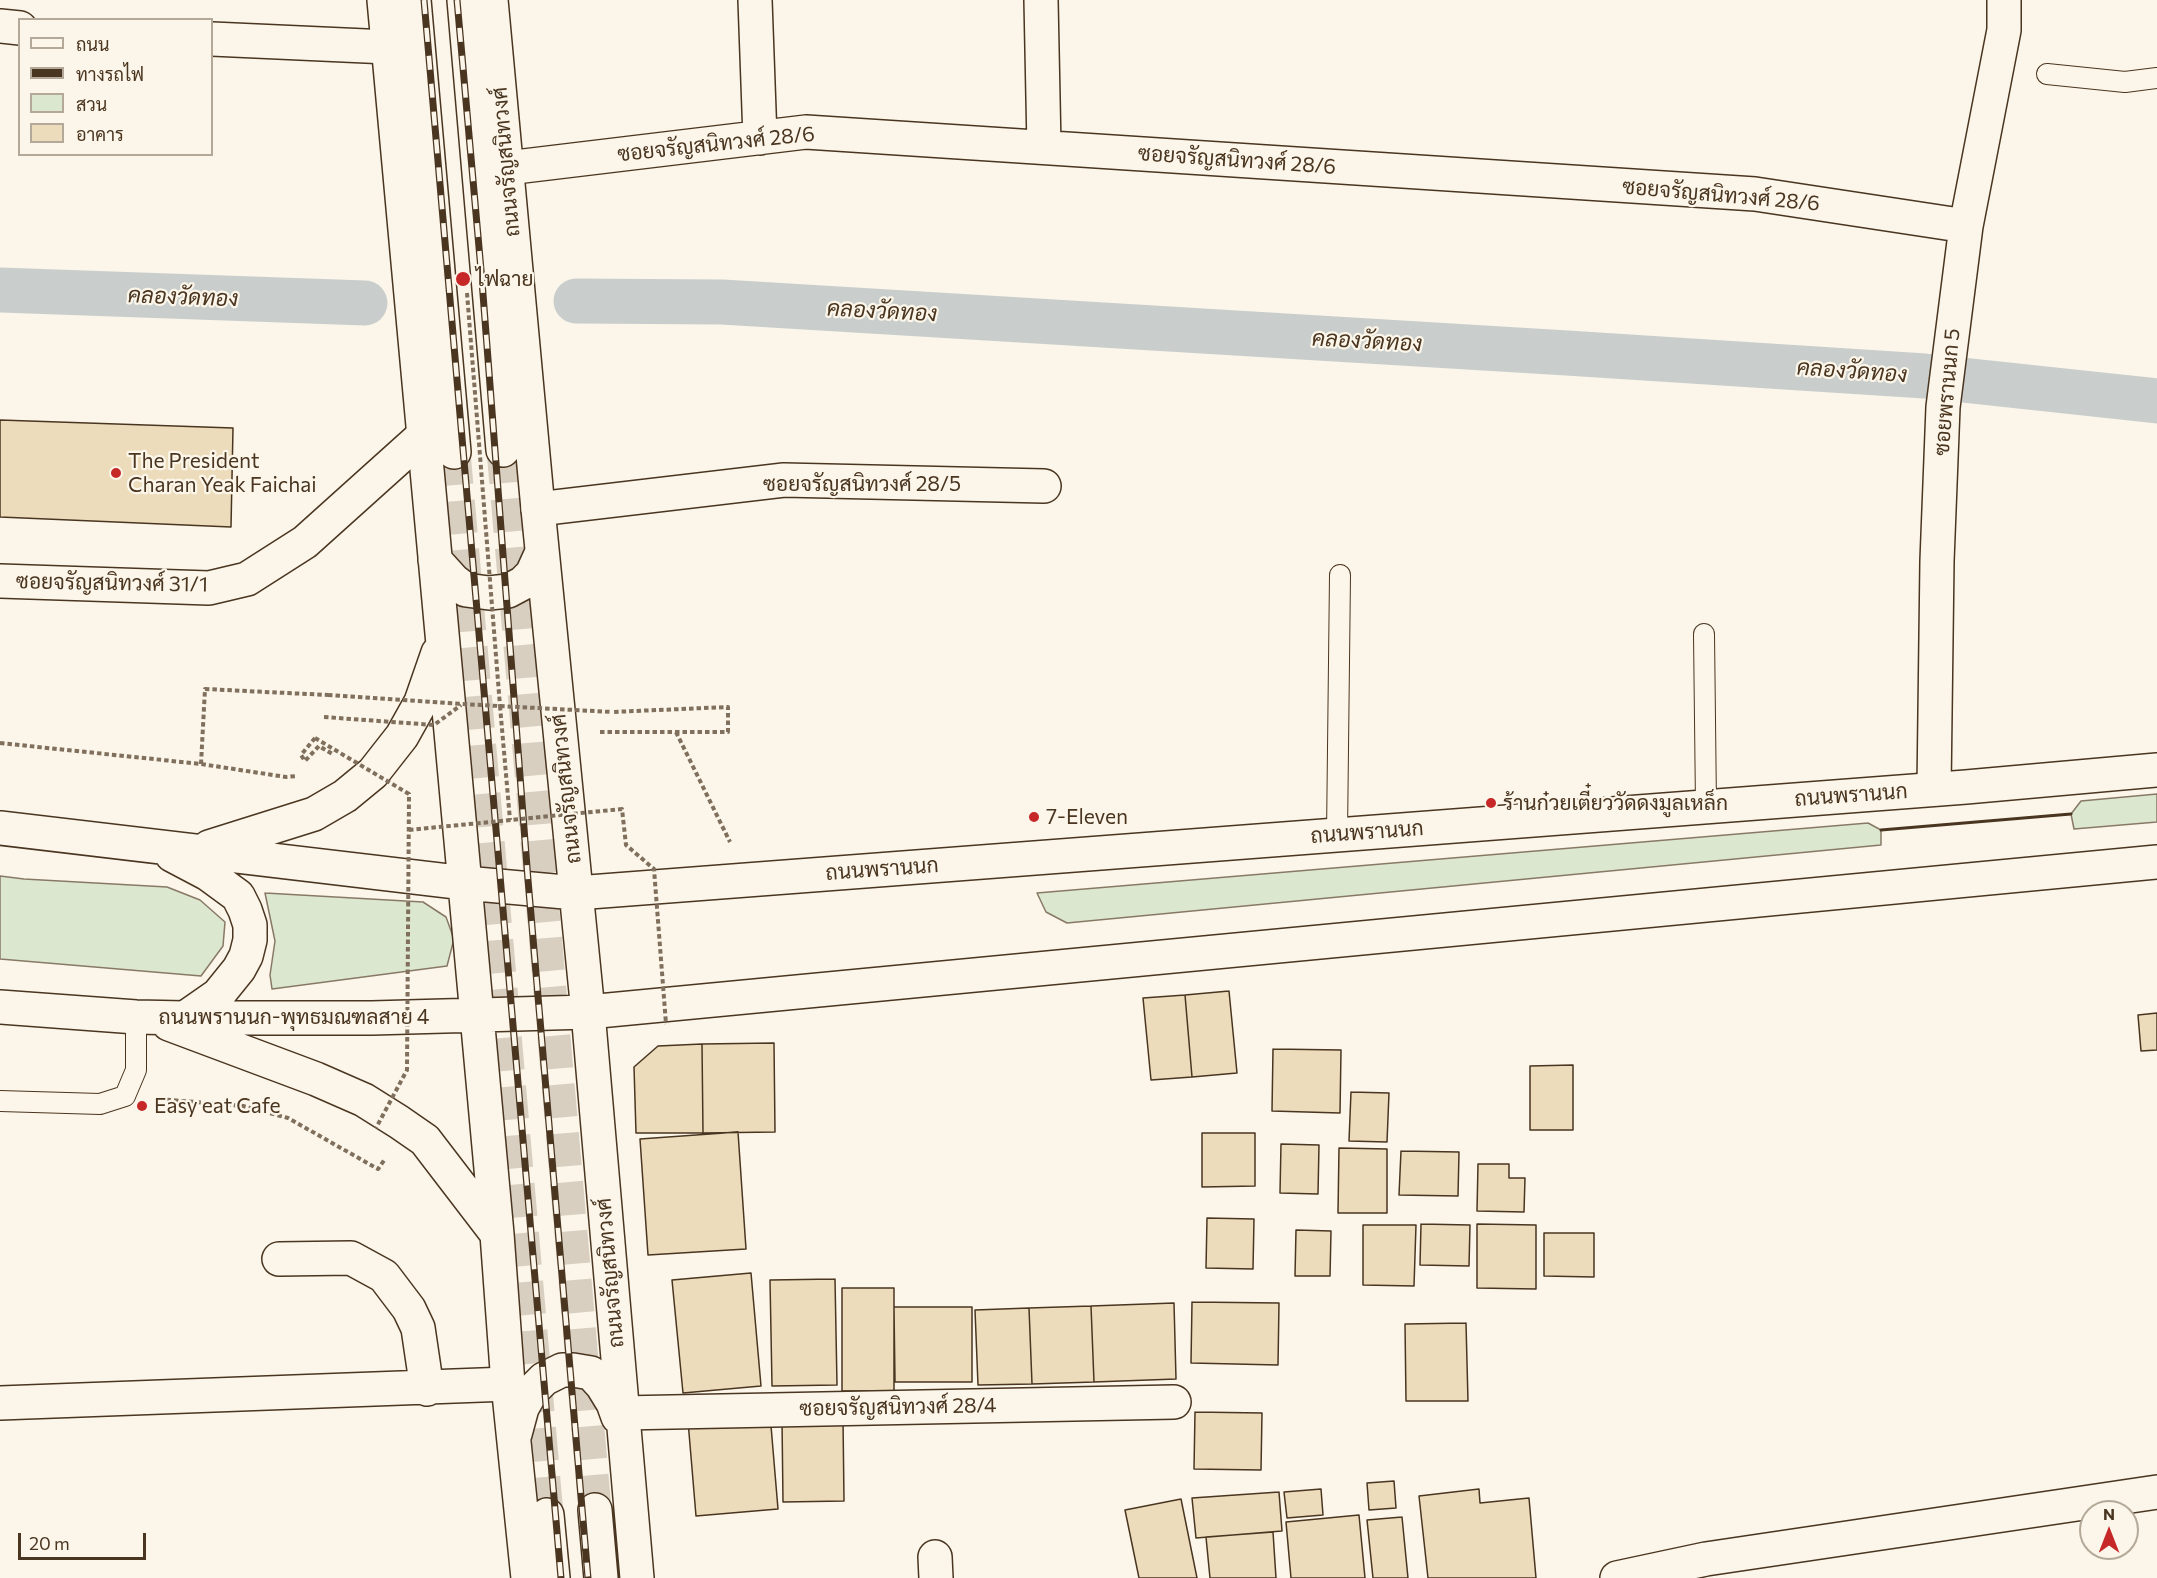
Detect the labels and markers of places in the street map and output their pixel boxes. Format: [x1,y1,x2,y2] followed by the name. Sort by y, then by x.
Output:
[476,266,533,292] place label: ไฟฉาย
[454,270,472,288] marker: ไฟฉาย
[128,448,317,498] place label: The President Charan Yeak Faichai
[109,466,123,480] marker: The President Charan Yeak Faichai
[1503,790,1728,816] place label: ร้านก๋วยเตี๋ยววัดดงมูลเหล็ก
[1484,796,1498,810] marker: ร้านก๋วยเตี๋ยววัดดงมูลเหล็ก
[1046,804,1128,830] place label: 7-Eleven
[1027,810,1041,824] marker: 7-Eleven
[154,1093,281,1119] place label: Easy eat Cafe
[135,1099,149,1113] marker: Easy eat Cafe

